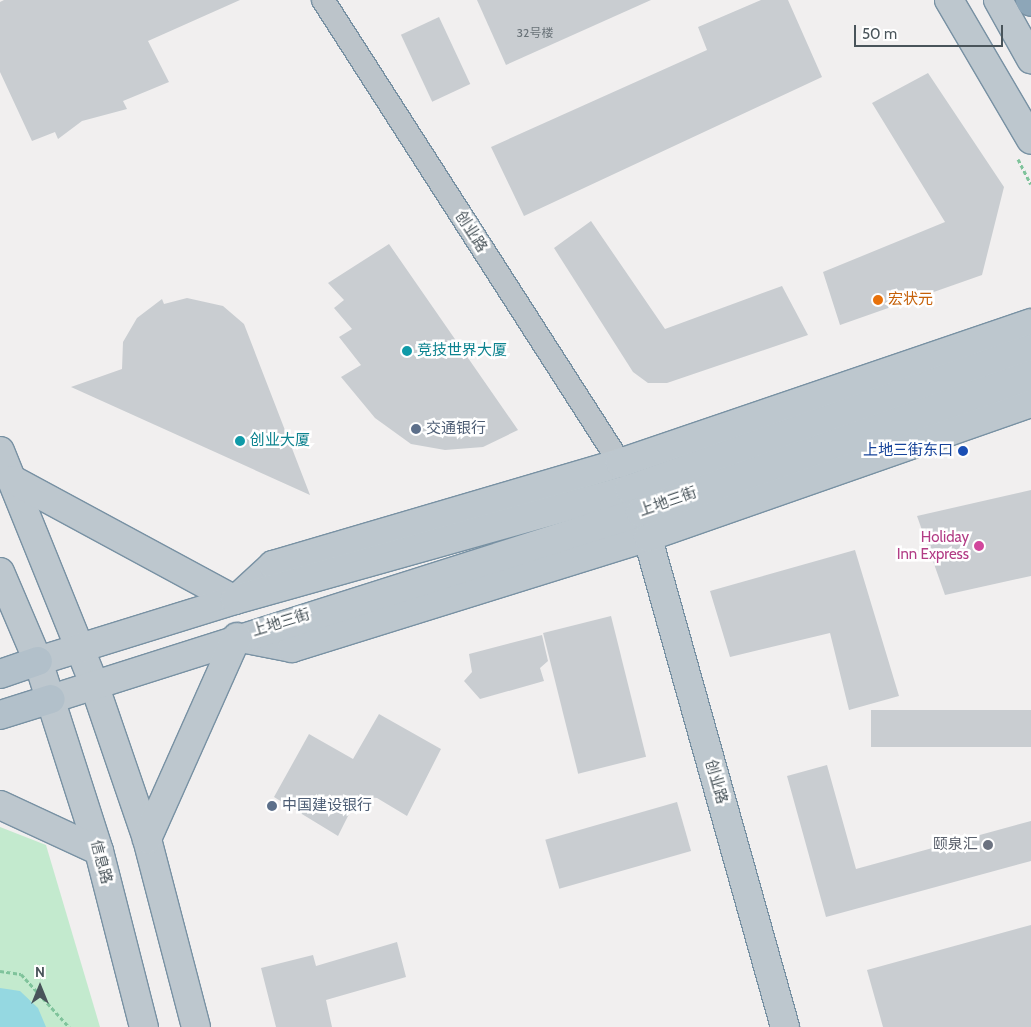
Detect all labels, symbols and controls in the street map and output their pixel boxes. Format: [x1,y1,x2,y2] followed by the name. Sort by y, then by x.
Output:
[856,15,1005,47] scale bar
[862,25,897,43] text: 50 m
[517,26,553,40] house number: 32号楼
[451,208,491,256] street label: 创业路
[888,291,933,309] place label: 宏状元
[872,294,884,306] marker: 宏状元
[417,342,507,360] place label: 竞技世界大厦
[401,345,413,357] marker: 竞技世界大厦
[426,420,486,438] place label: 交通银行
[410,423,422,435] marker: 交通银行
[250,432,310,450] place label: 创业大厦
[234,435,246,447] marker: 创业大厦
[863,442,953,460] place label: 上地三街东口
[957,445,969,457] marker: 上地三街东口
[637,484,699,520] street label: 上地三街
[897,528,969,563] place label: Holiday Inn Express
[973,540,985,552] marker: Holiday Inn Express
[250,606,312,640] street label: 上地三街
[701,758,731,806] street label: 创业路
[282,797,372,815] place label: 中国建设银行
[266,800,278,812] marker: 中国建设银行
[933,836,978,854] place label: 颐泉汇
[86,838,116,886] street label: 信息路
[982,839,994,851] marker: 颐泉汇
[15,962,65,1012] north arrow
[35,963,45,981] text: N

